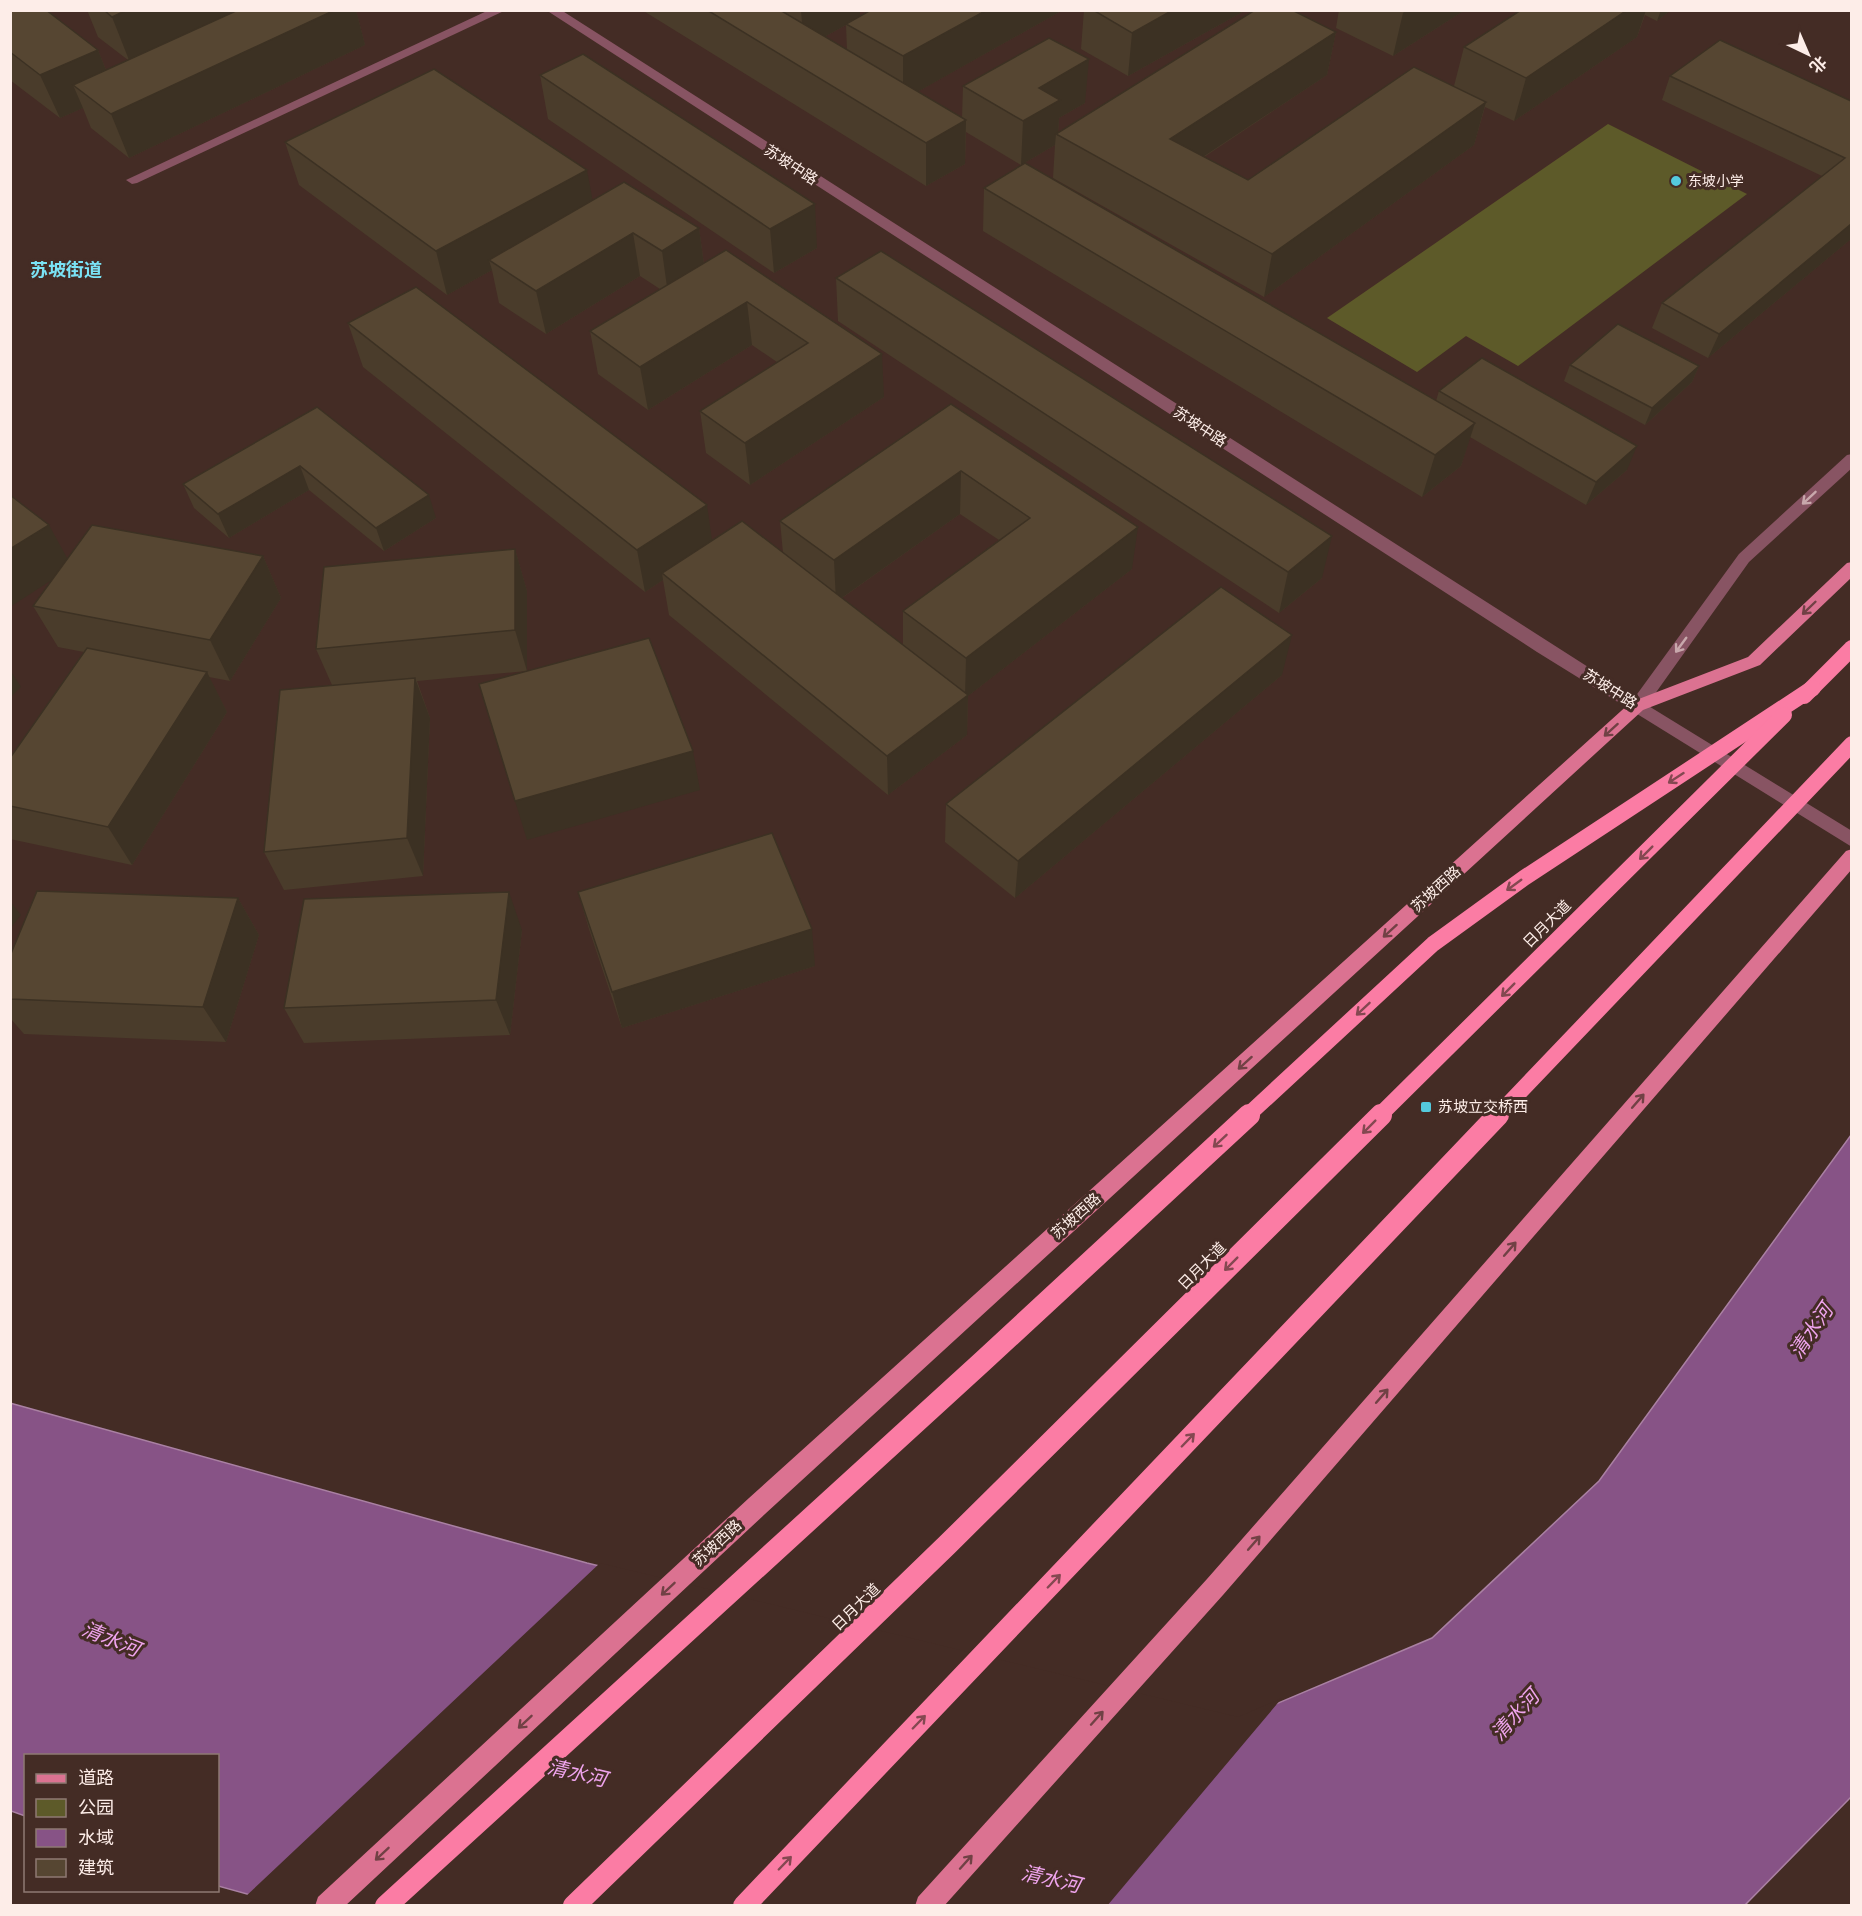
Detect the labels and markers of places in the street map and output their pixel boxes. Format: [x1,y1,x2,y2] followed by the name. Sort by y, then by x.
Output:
[1669,174,1683,188] marker: 东坡小学
[1688,174,1744,189] place label: 东坡小学
[1438,1099,1528,1115] place label: 苏坡立交桥西
[1419,1100,1433,1114] marker: 苏坡立交桥西

